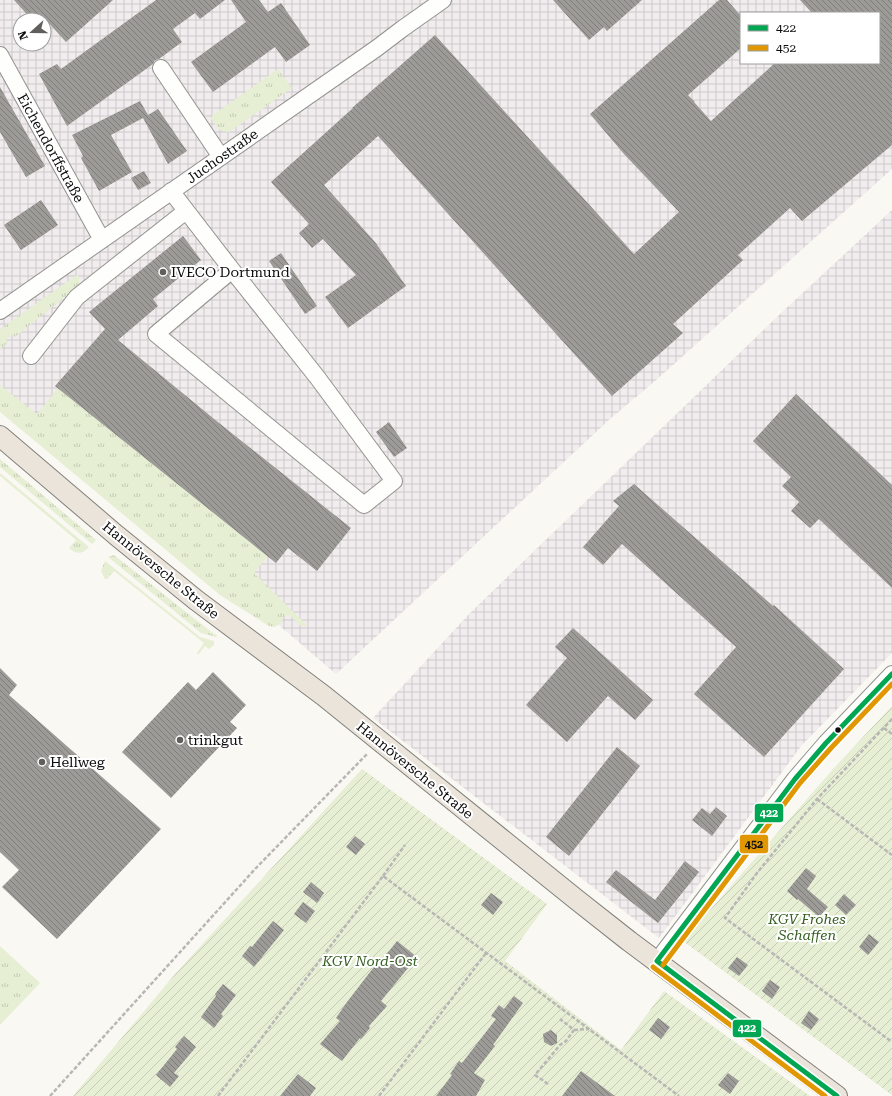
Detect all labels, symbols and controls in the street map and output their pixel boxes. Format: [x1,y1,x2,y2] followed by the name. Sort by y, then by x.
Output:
[12,12,52,52] north arrow
[740,12,880,64] legend
[776,21,796,35] text: 422
[15,29,31,42] text: N
[776,41,796,55] text: 452
[14,91,88,205] street label: Eichendorffstraße
[183,125,261,186] street label: Juchostraße
[171,264,290,280] place label: IVECO Dortmund
[158,267,168,277] marker: IVECO Dortmund
[100,518,223,622] street label: Hannöversche Straße
[354,718,477,822] street label: Hannöversche Straße
[833,725,843,735] unlabelled marker
[188,732,243,748] place label: trinkgut
[175,735,185,745] marker: trinkgut
[50,754,105,770] place label: Hellweg
[37,757,47,767] marker: Hellweg
[754,803,784,823] line badge: 422
[760,807,778,820] text: 422
[739,834,769,854] line badge: 452
[745,838,763,851] text: 452
[767,911,846,943] park label: KGV Frohes Schaffen
[321,953,418,969] park label: KGV Nord-Ost
[732,1019,762,1038] line badge: 422
[738,1022,756,1035] text: 422

